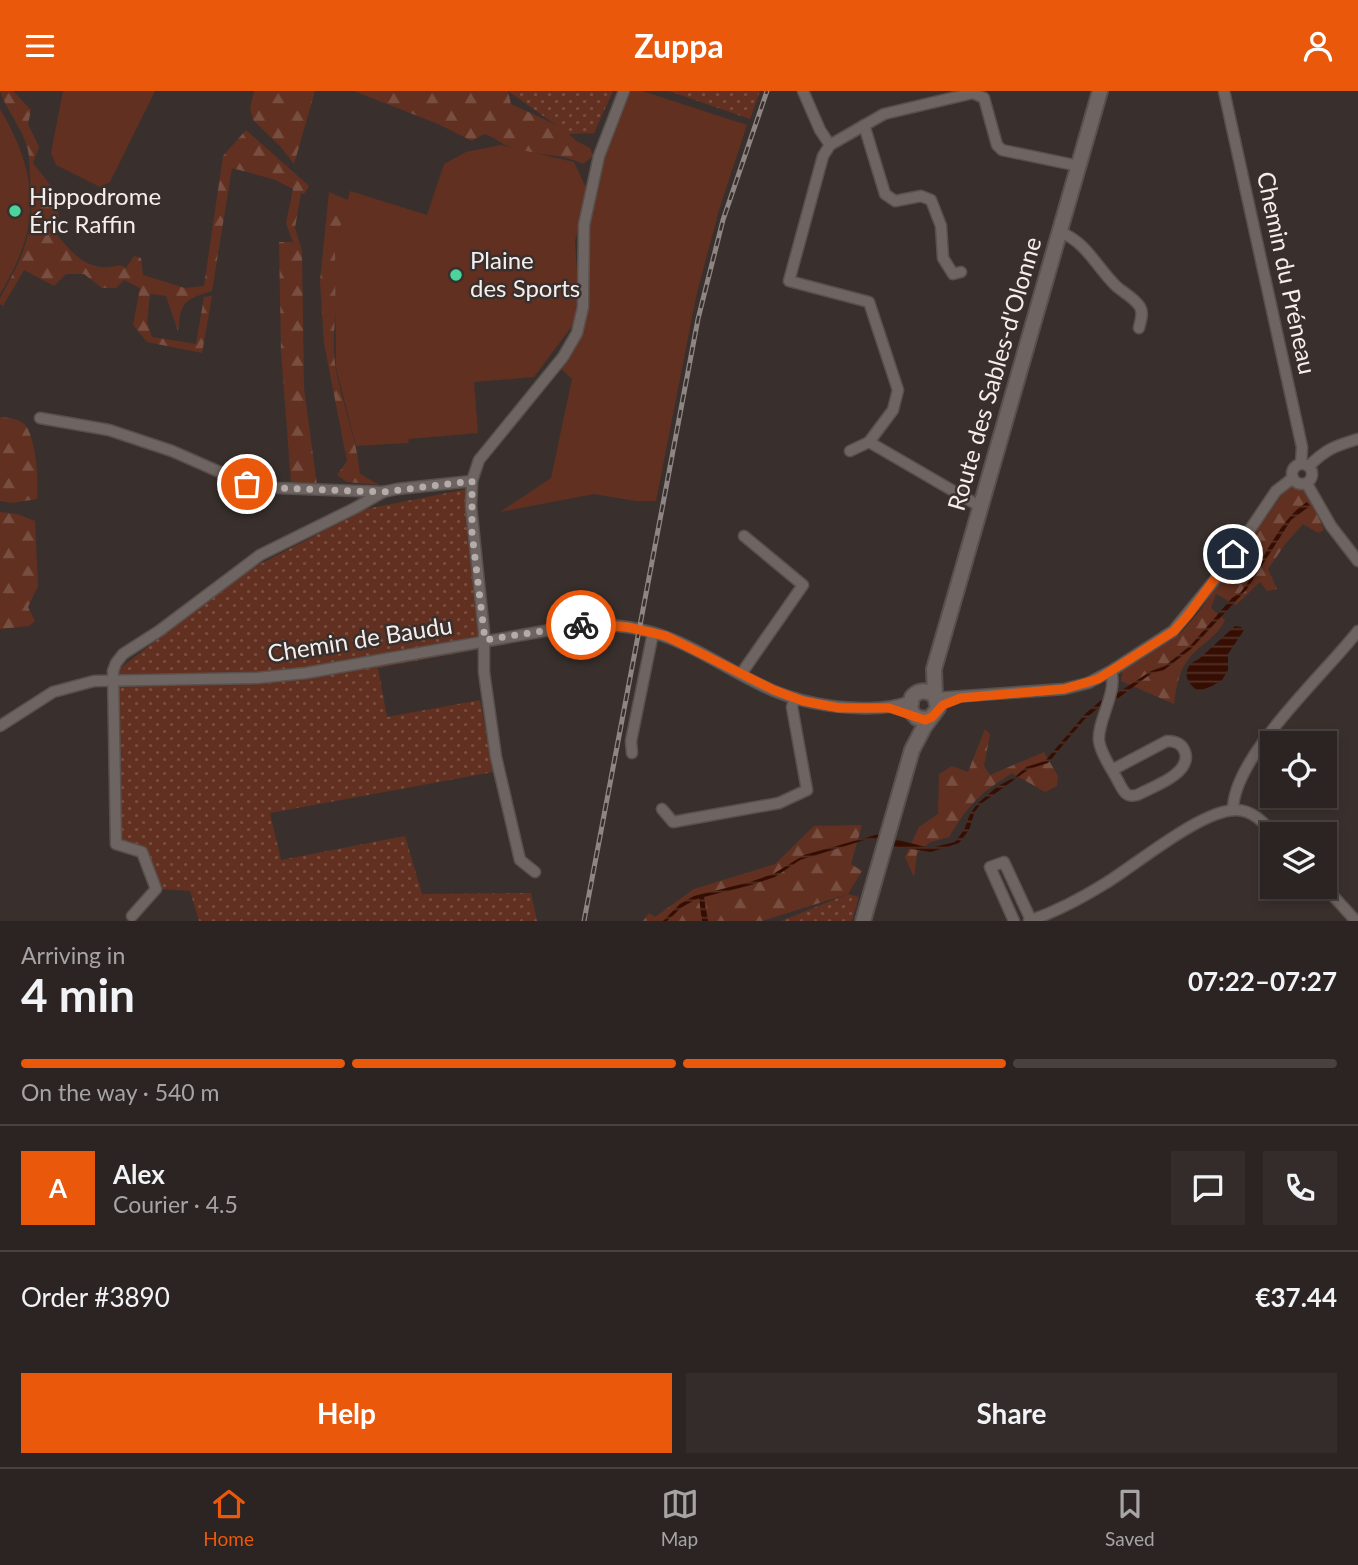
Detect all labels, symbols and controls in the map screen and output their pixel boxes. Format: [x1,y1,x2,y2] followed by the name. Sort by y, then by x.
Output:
[634,26,724,65] text: Zuppa
[21,27,59,65] icon: menu
[1299,27,1337,65] icon: person
[1252,169,1323,377] street label: Chemin du Préneau
[29,181,161,238] place label: Hippodrome Éric Raffin
[7,203,23,219] marker: Hippodrome Éric Raffin
[941,233,1047,514] street label: Route des Sables-d'Olonne
[470,245,580,302] place label: Plaine des Sports
[448,267,464,283] marker: Plaine des Sports
[217,454,277,514] pin
[228,465,266,503] icon: bag
[1203,524,1263,584] pin
[1214,535,1252,573] icon: home
[546,590,616,660] courier
[562,606,600,644] icon: bike
[265,610,454,667] street label: Chemin de Baudu
[1260,731,1337,899] map controls
[1260,731,1337,808] button: locate
[1260,822,1337,899] button: layers
[21,941,125,969] text: Arriving in
[1188,965,1337,997] text: 07:22–07:27
[21,967,135,1022] text: 4 min
[21,1078,220,1106] text: On the way · 540 m
[1171,1151,1245,1225] button: chat
[1263,1151,1337,1225] button: phone
[113,1158,165,1190] text: Alex
[49,1172,67,1204] text: A
[113,1190,238,1218] text: Courier · 4.5
[21,1281,170,1313] text: Order #3890
[1255,1281,1337,1313] text: €37.44
[21,1373,672,1453] button: Help
[686,1373,1337,1453] button: Share
[203,1485,254,1550] tab: Home
[661,1485,699,1550] tab: Map
[1105,1485,1155,1550] tab: Saved

